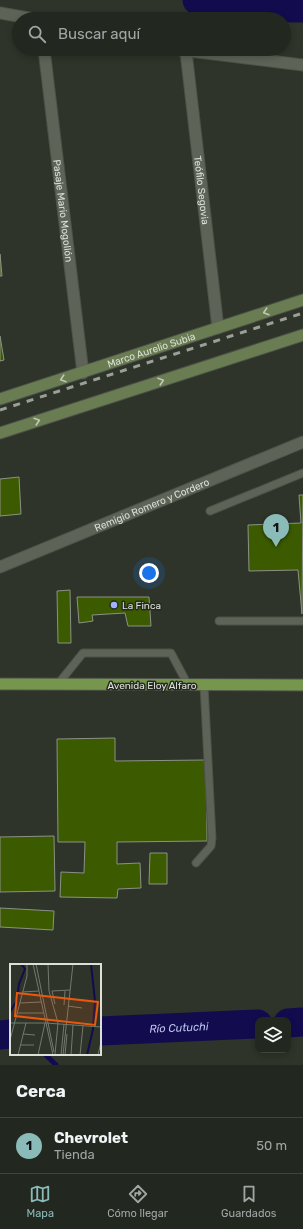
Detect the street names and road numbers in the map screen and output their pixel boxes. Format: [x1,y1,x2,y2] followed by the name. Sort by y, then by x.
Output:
[191,155,211,225] street label: Teófilo Segovia
[50,159,75,263] street label: Pasaje Mario Mogollón
[106,331,197,371] street label: Marco Aurelio Subia
[93,476,211,534] street label: Remigio Romero y Cordero
[107,680,197,692] street label: Avenida Eloy Alfaro

